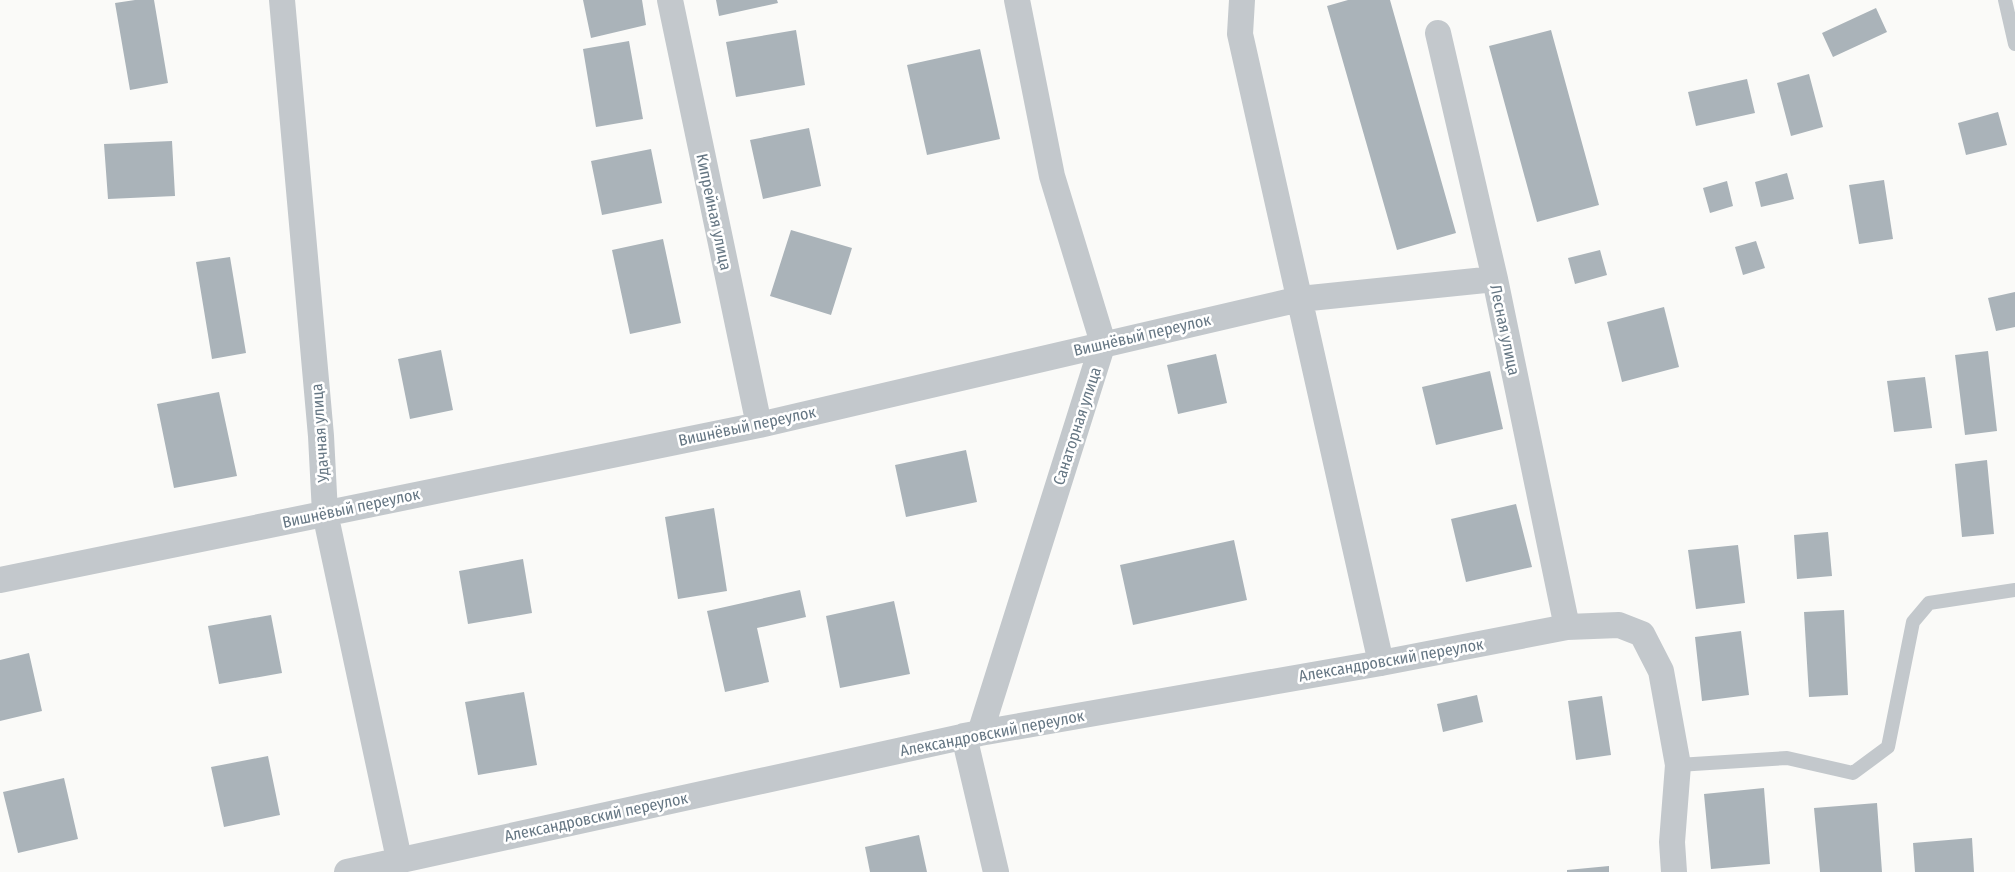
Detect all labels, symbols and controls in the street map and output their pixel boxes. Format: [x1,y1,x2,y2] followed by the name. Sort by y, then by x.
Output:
[692,152,736,272] street label: Кипрейная улица
[1486,283,1524,377] street label: Лесная улица
[1072,310,1213,360] street label: Вишнёвый переулок
[1049,364,1105,487] street label: Санаторная улица
[307,383,333,484] street label: Удачная улица
[677,402,818,450] street label: Вишнёвый переулок
[281,484,422,532] street label: Вишнёвый переулок
[1297,634,1485,686] street label: Александровский переулок
[898,706,1086,760] street label: Александровский переулок
[503,788,690,846] street label: Александровский переулок

